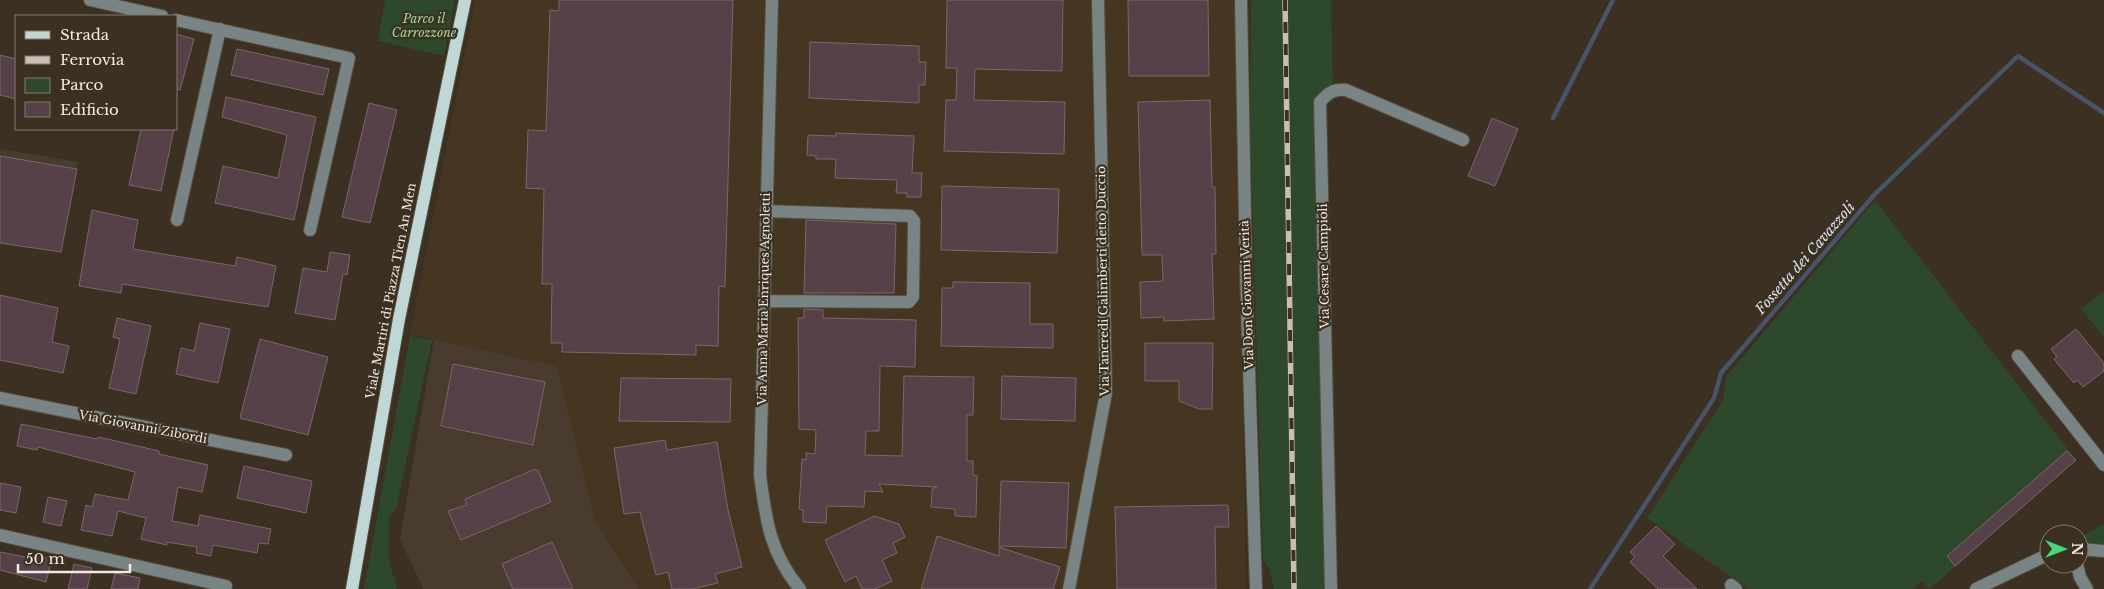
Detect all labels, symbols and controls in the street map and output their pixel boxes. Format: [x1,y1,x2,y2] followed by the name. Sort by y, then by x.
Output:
[392,11,457,40] park label: Parco il Carrozzone
[15,15,178,130] legend
[60,25,110,44] text: Strada
[60,50,125,69] text: Ferrovia
[60,75,103,94] text: Parco
[60,100,119,119] text: Edificio
[1093,166,1112,397] street label: Via Tancredi Galimberti detto Duccio
[362,182,419,401] street label: Viale Martiri di Piazza Tien An Men
[754,193,773,406] street label: Via Anna Maria Enriques Agnoletti
[1751,198,1859,319] water label: Fossetta dei Cavazzoli
[1315,203,1332,330] street label: Via Cesare Campioli
[1236,220,1257,371] street label: Via Don Giovanni Verità
[77,407,208,446] street label: Via Giovanni Zibordi
[2039,524,2089,574] north arrow
[18,542,130,574] scale bar
[2068,542,2086,556] text: N
[25,549,65,568] text: 50 m

